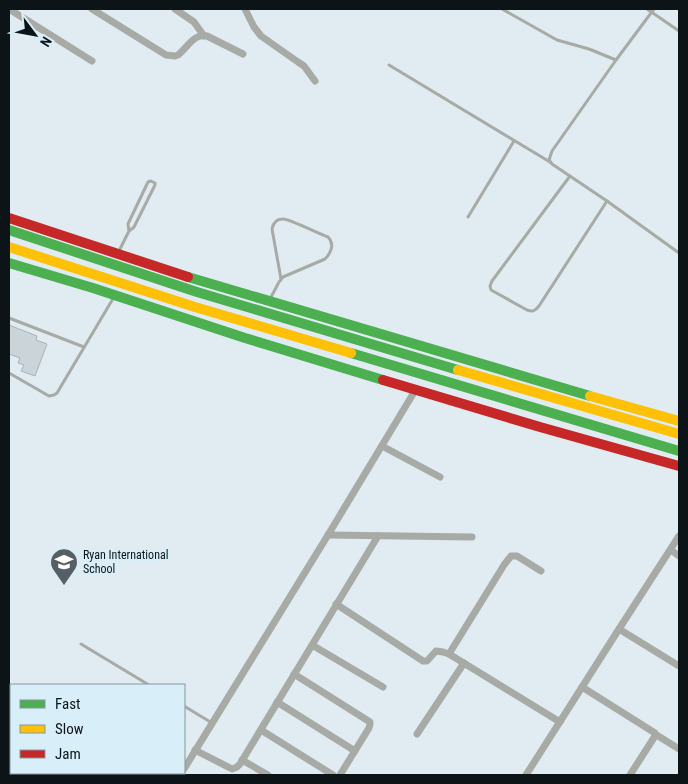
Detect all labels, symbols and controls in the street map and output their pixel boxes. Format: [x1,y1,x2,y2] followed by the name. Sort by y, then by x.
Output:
[10,10,60,60] north arrow
[37,34,55,50] text: N
[49,547,79,586] school or university icon: Ryan International School
[83,548,168,576] place label: Ryan International School
[10,684,185,774] legend
[55,695,80,713] text: Fast
[55,720,84,738] text: Slow
[55,745,81,763] text: Jam

